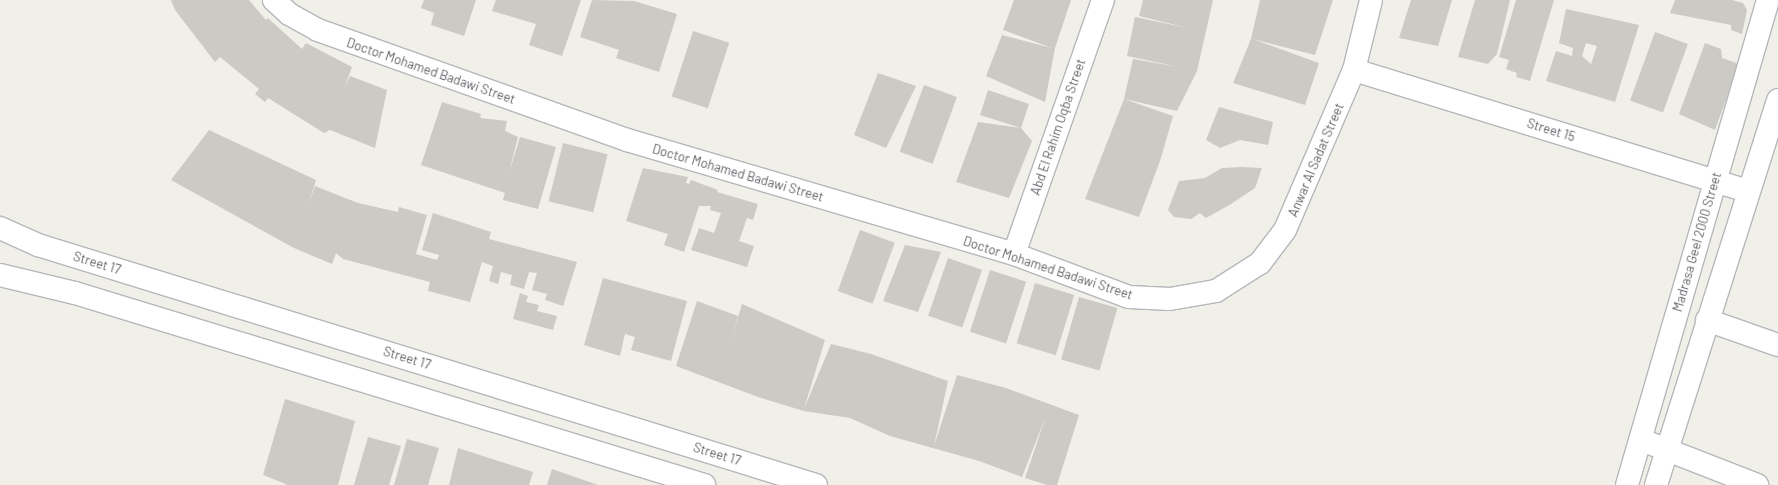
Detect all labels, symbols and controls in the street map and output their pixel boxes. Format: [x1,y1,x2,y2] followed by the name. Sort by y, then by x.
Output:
[345,35,517,107] street label: Doctor Mohamed Badawi Street
[1027,57,1089,197] street label: Abd El Rahim Oqba Street
[1285,101,1347,219] street label: Anwar Al Sadat Street
[1525,115,1577,145] street label: Street 15
[651,141,825,205] street label: Doctor Mohamed Badawi Street
[1670,170,1724,314] street label: Madrasa Geel 2000 Street
[961,233,1135,303] street label: Doctor Mohamed Badawi Street
[71,248,123,278] street label: Street 17
[381,343,433,373] street label: Street 17
[691,439,743,469] street label: Street 17

